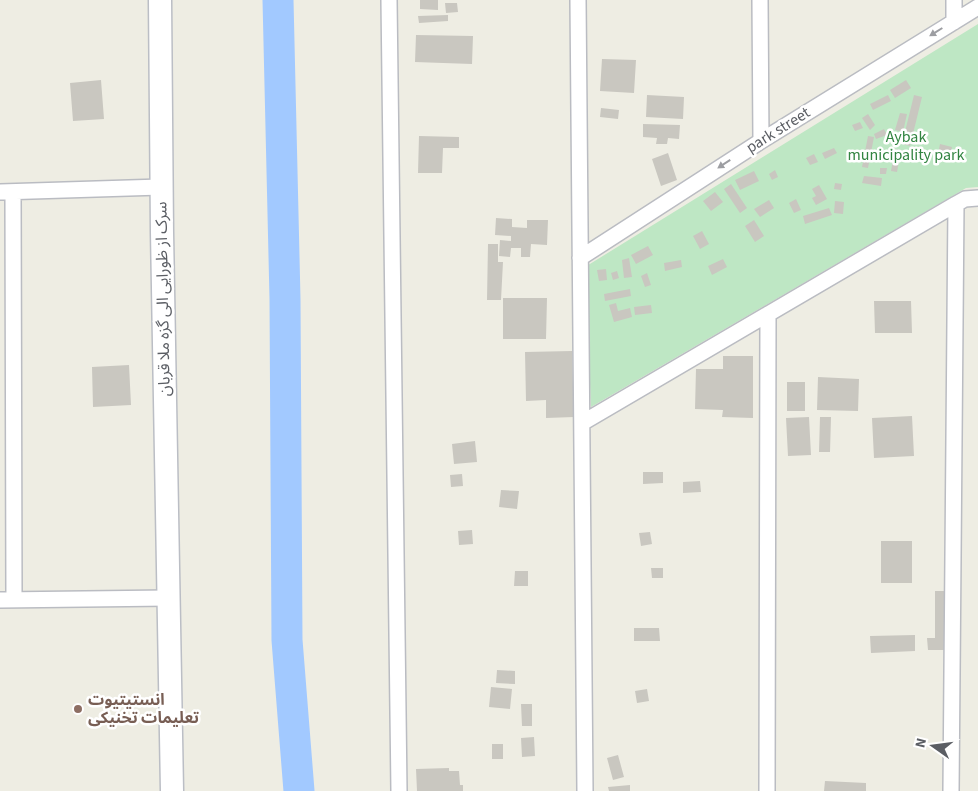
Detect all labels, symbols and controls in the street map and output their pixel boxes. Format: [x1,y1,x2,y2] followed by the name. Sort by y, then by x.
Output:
[930,28,943,37] one-way arrow
[742,101,815,158] street label: park street
[848,126,965,166] park label: Aybak municipality park
[718,160,731,169] one-way arrow
[150,201,176,397] street label: سرک از ظورایی الی گزه ملا قربان
[88,689,199,729] place label: انستیتیوت تعلیمات تخنیکی
[72,703,84,715] marker: انستیتیوت تعلیمات تخنیکی
[908,721,958,771] north arrow
[911,736,932,750] text: N

